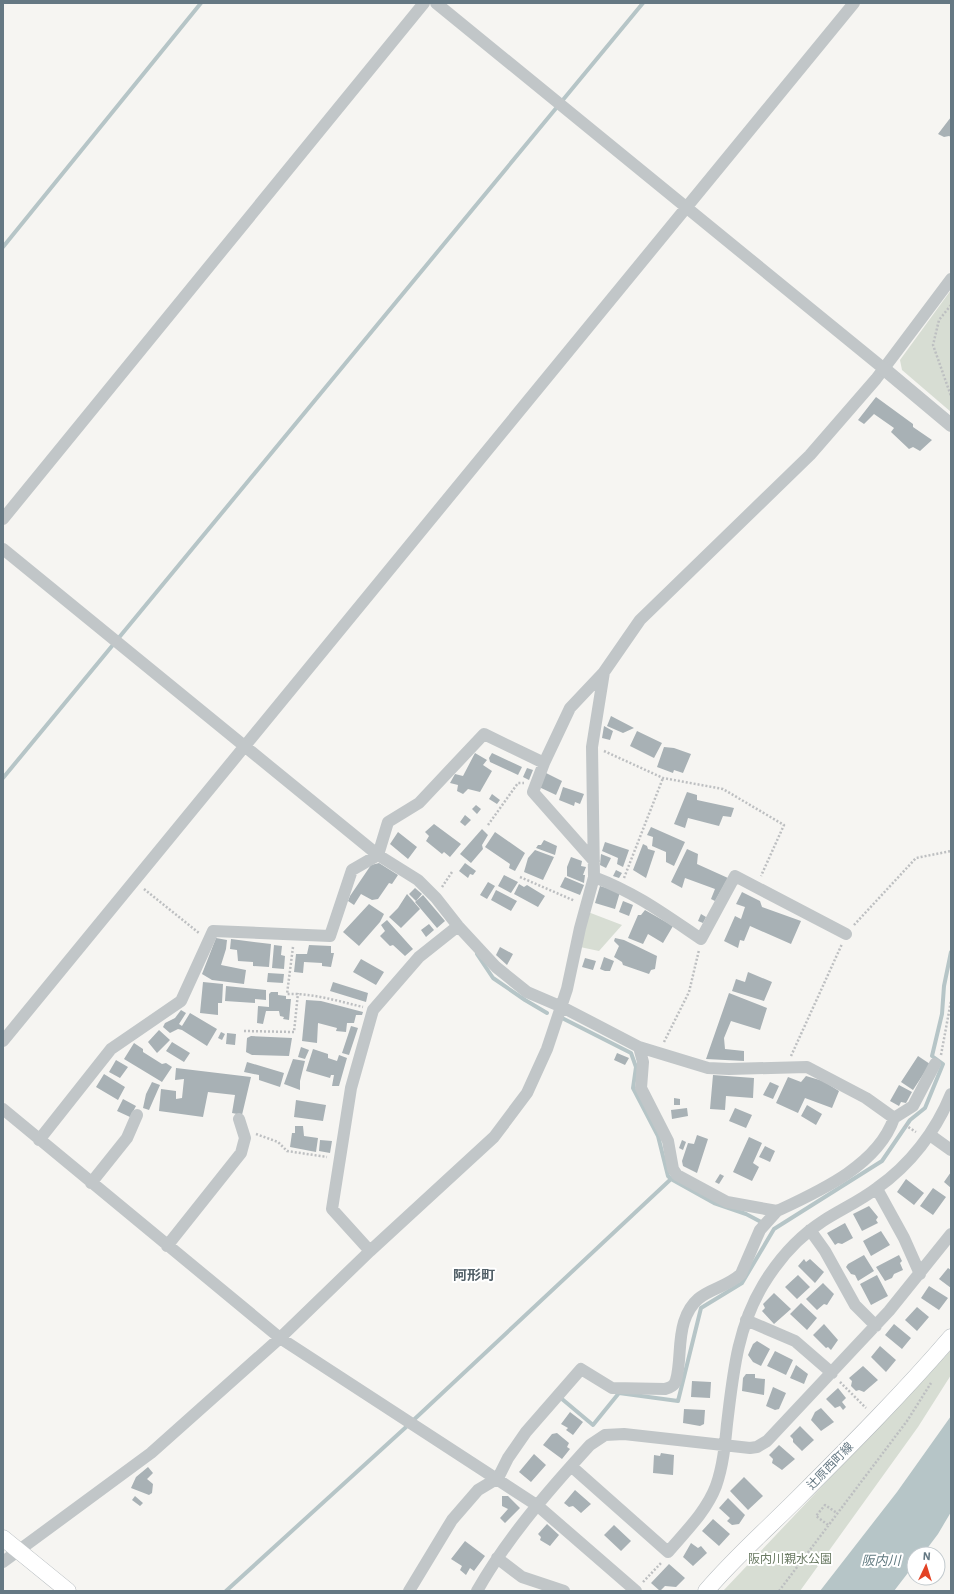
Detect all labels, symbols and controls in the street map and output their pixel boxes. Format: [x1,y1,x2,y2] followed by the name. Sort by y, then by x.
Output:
[453,1266,495,1284] district label: 阿形町
[803,1439,856,1492] street label: 辻原西町線
[906,1546,946,1586] north arrow
[922,1549,931,1563] text: N
[748,1551,832,1566] park label: 阪内川親水公園
[861,1552,902,1569] water label: 阪内川

